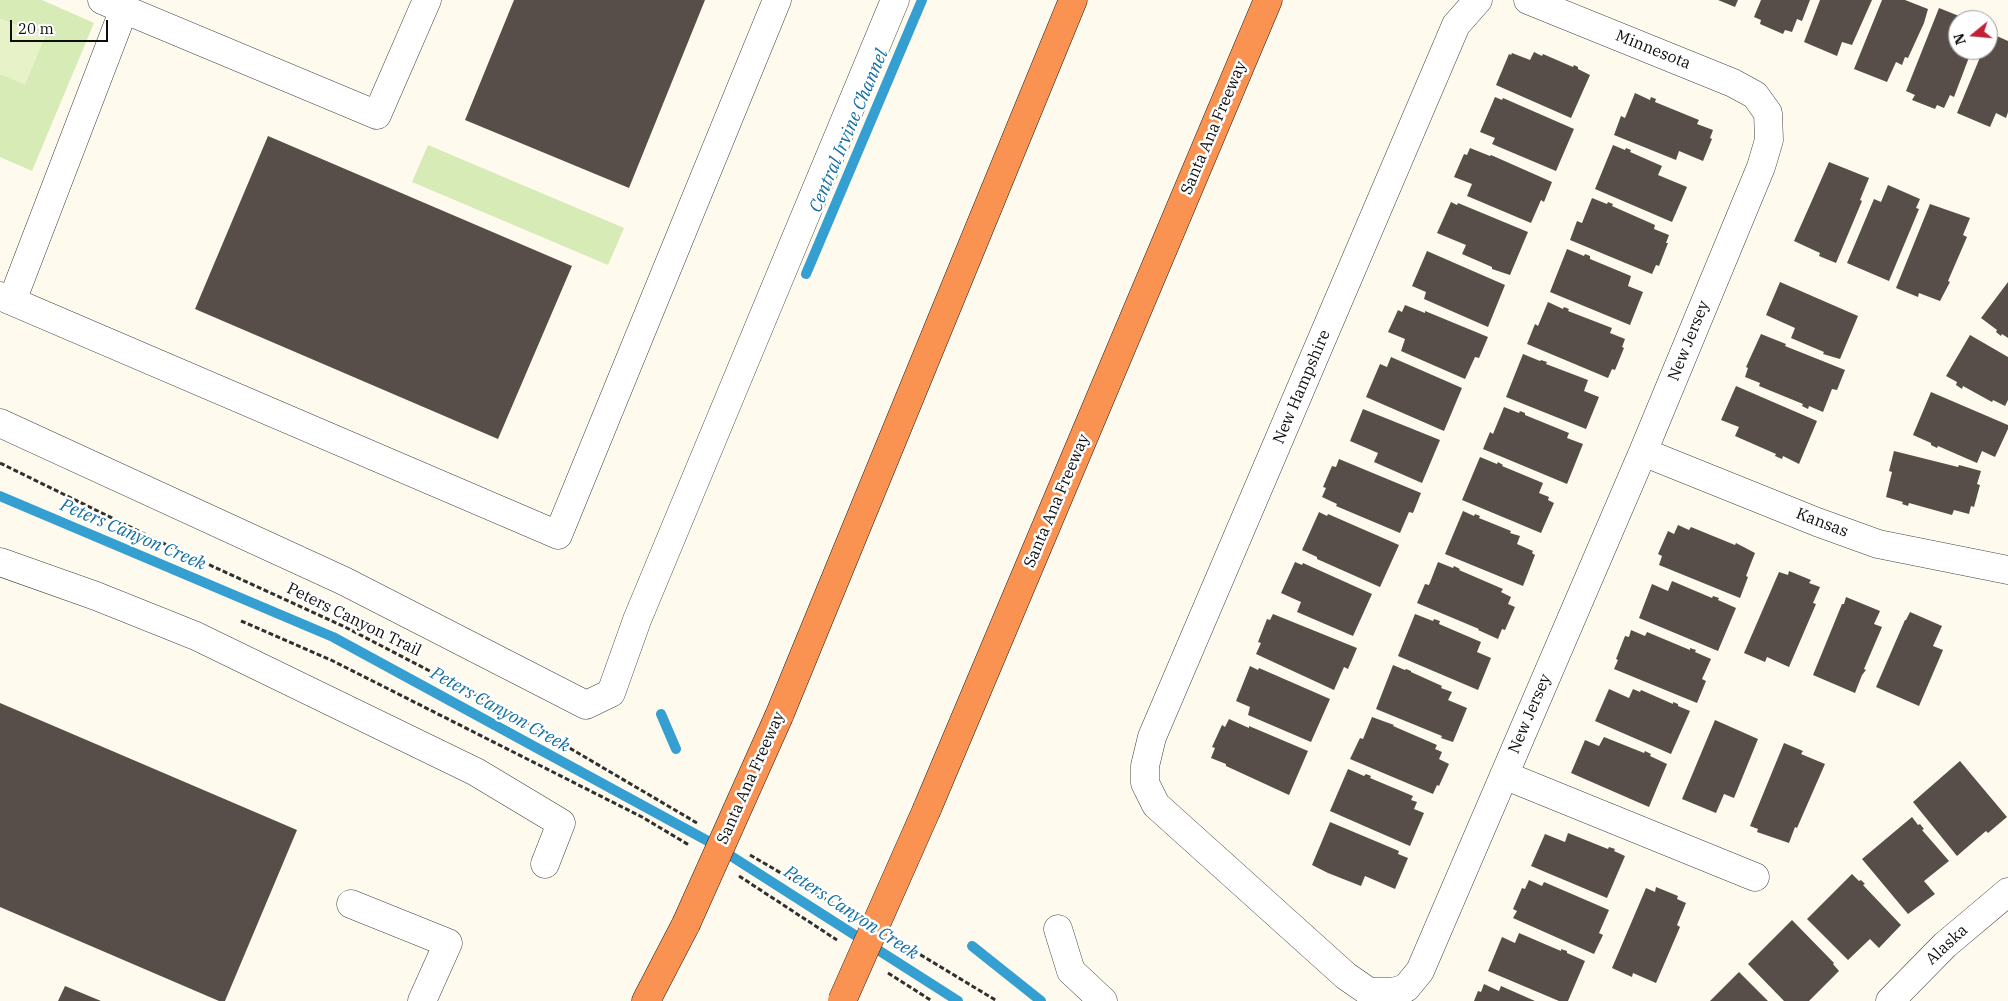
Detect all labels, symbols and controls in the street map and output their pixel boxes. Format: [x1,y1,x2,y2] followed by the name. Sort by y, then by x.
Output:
[12,10,110,42] scale bar
[1948,10,1998,60] north arrow
[18,19,54,38] text: 20 m
[1613,26,1693,74] street label: Minnesota
[1949,31,1970,47] text: N
[805,46,893,216] water label: Central Irvine Channel
[1177,58,1251,198] street label: Santa Ana Freeway
[1664,298,1714,384] street label: New Jersey
[1269,327,1335,447] street label: New Hampshire
[1020,431,1094,571] street label: Santa Ana Freeway
[57,495,209,575] water label: Peters Canyon Creek
[1793,504,1851,542] street label: Kansas
[284,579,424,661] street label: Peters Canyon Trail
[426,663,574,757] water label: Peters Canyon Creek
[1505,671,1555,757] street label: New Jersey
[713,709,789,847] street label: Santa Ana Freeway
[780,861,922,965] water label: Peters Canyon Creek
[1922,921,1972,969] street label: Alaska

